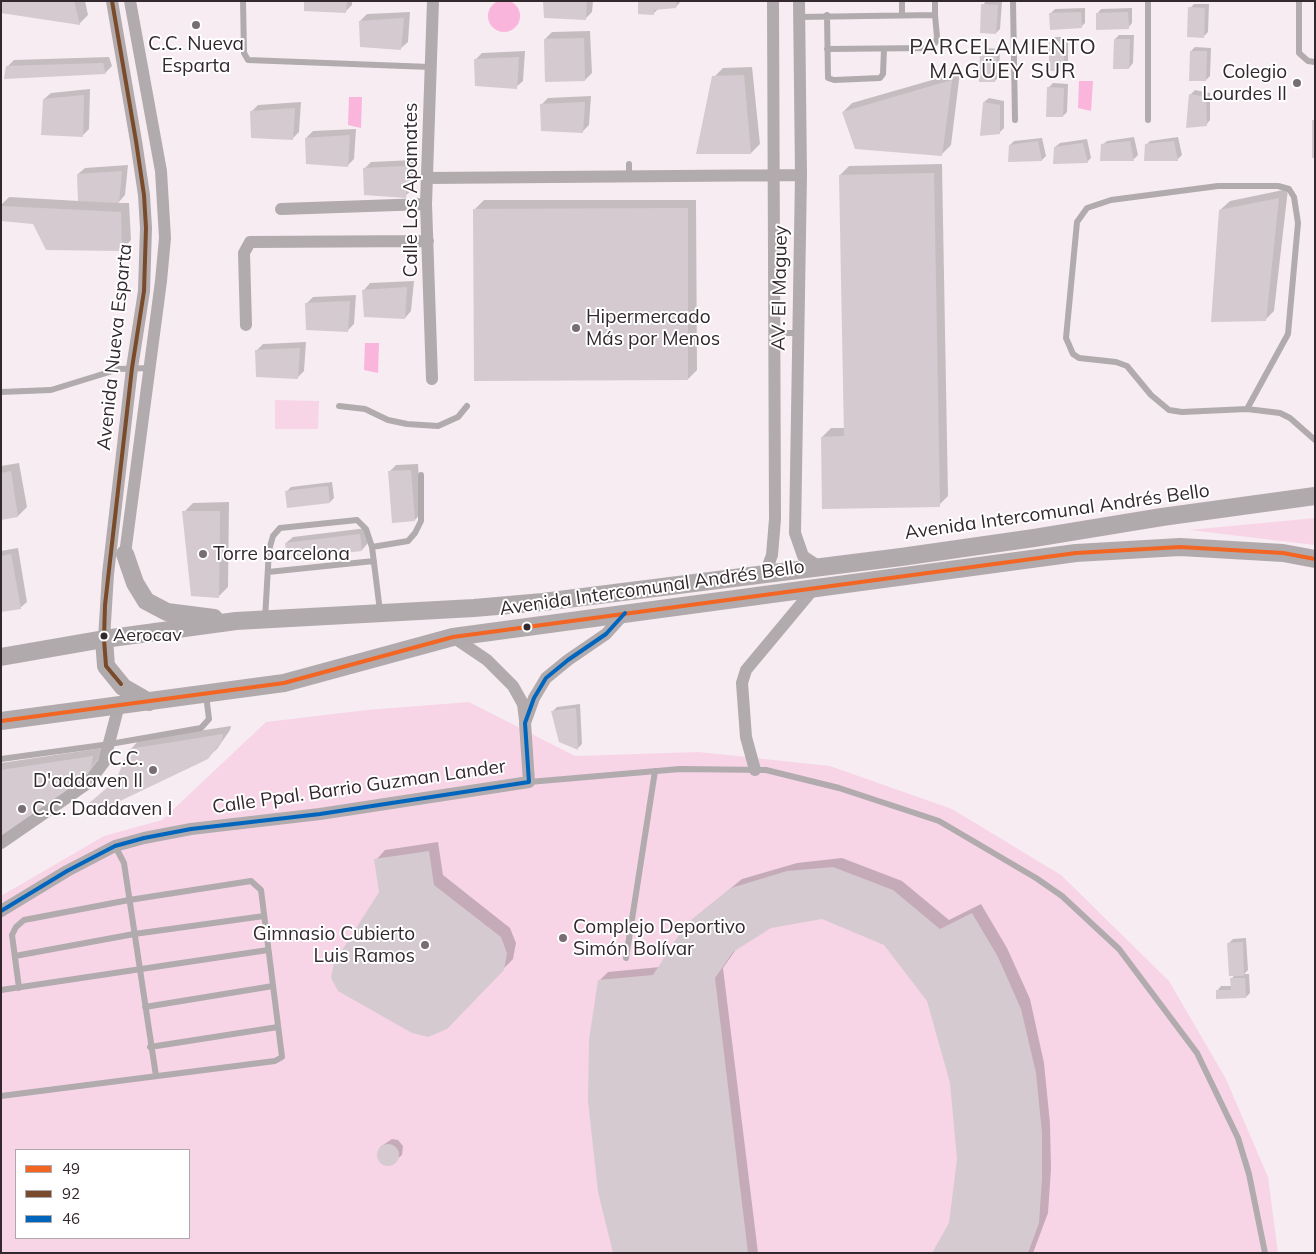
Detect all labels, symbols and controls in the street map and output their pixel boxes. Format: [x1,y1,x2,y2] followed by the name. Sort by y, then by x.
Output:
[190,19,202,31] marker: C.C. Nueva Esparta
[148,33,244,77] place label: C.C. Nueva Esparta
[908,35,1098,85] district label: PARCELAMIENTO MAGÜEY SUR
[1202,61,1287,105] place label: Colegio Lourdes II
[1291,77,1303,89] marker: Colegio Lourdes II
[400,102,422,278] street label: Calle Los Apamates
[768,225,792,351] street label: AV. El Maguey
[93,243,137,451] street label: Avenida Nueva Esparta
[586,306,720,350] place label: Hipermercado Más por Menos
[570,322,582,334] marker: Hipermercado Más por Menos
[903,479,1211,545] street label: Avenida Intercomunal Andrés Bello
[213,543,350,565] place label: Torre barcelona
[197,548,209,560] marker: Torre barcelona
[498,555,806,621] street label: Avenida Intercomunal Andrés Bello
[522,622,532,632] unlabelled marker
[113,625,182,647] place label: Aerocav
[99,631,109,641] marker: Aerocav
[33,748,143,792] place label: C.C. D'addaven II
[211,755,507,819] street label: Calle Ppal. Barrio Guzman Lander
[147,764,159,776] marker: C.C. D'addaven II
[32,798,172,820] place label: C.C. Daddaven I
[16,803,28,815] marker: C.C. Daddaven I
[573,916,746,960] place label: Complejo Deportivo Simón Bolívar
[253,923,415,967] place label: Gimnasio Cubierto Luis Ramos
[557,932,569,944] marker: Complejo Deportivo Simón Bolívar
[419,939,431,951] marker: Gimnasio Cubierto Luis Ramos
[15,1149,190,1239] legend
[62,1159,80,1178] text: 49
[62,1184,80,1203] text: 92
[62,1209,80,1228] text: 46

